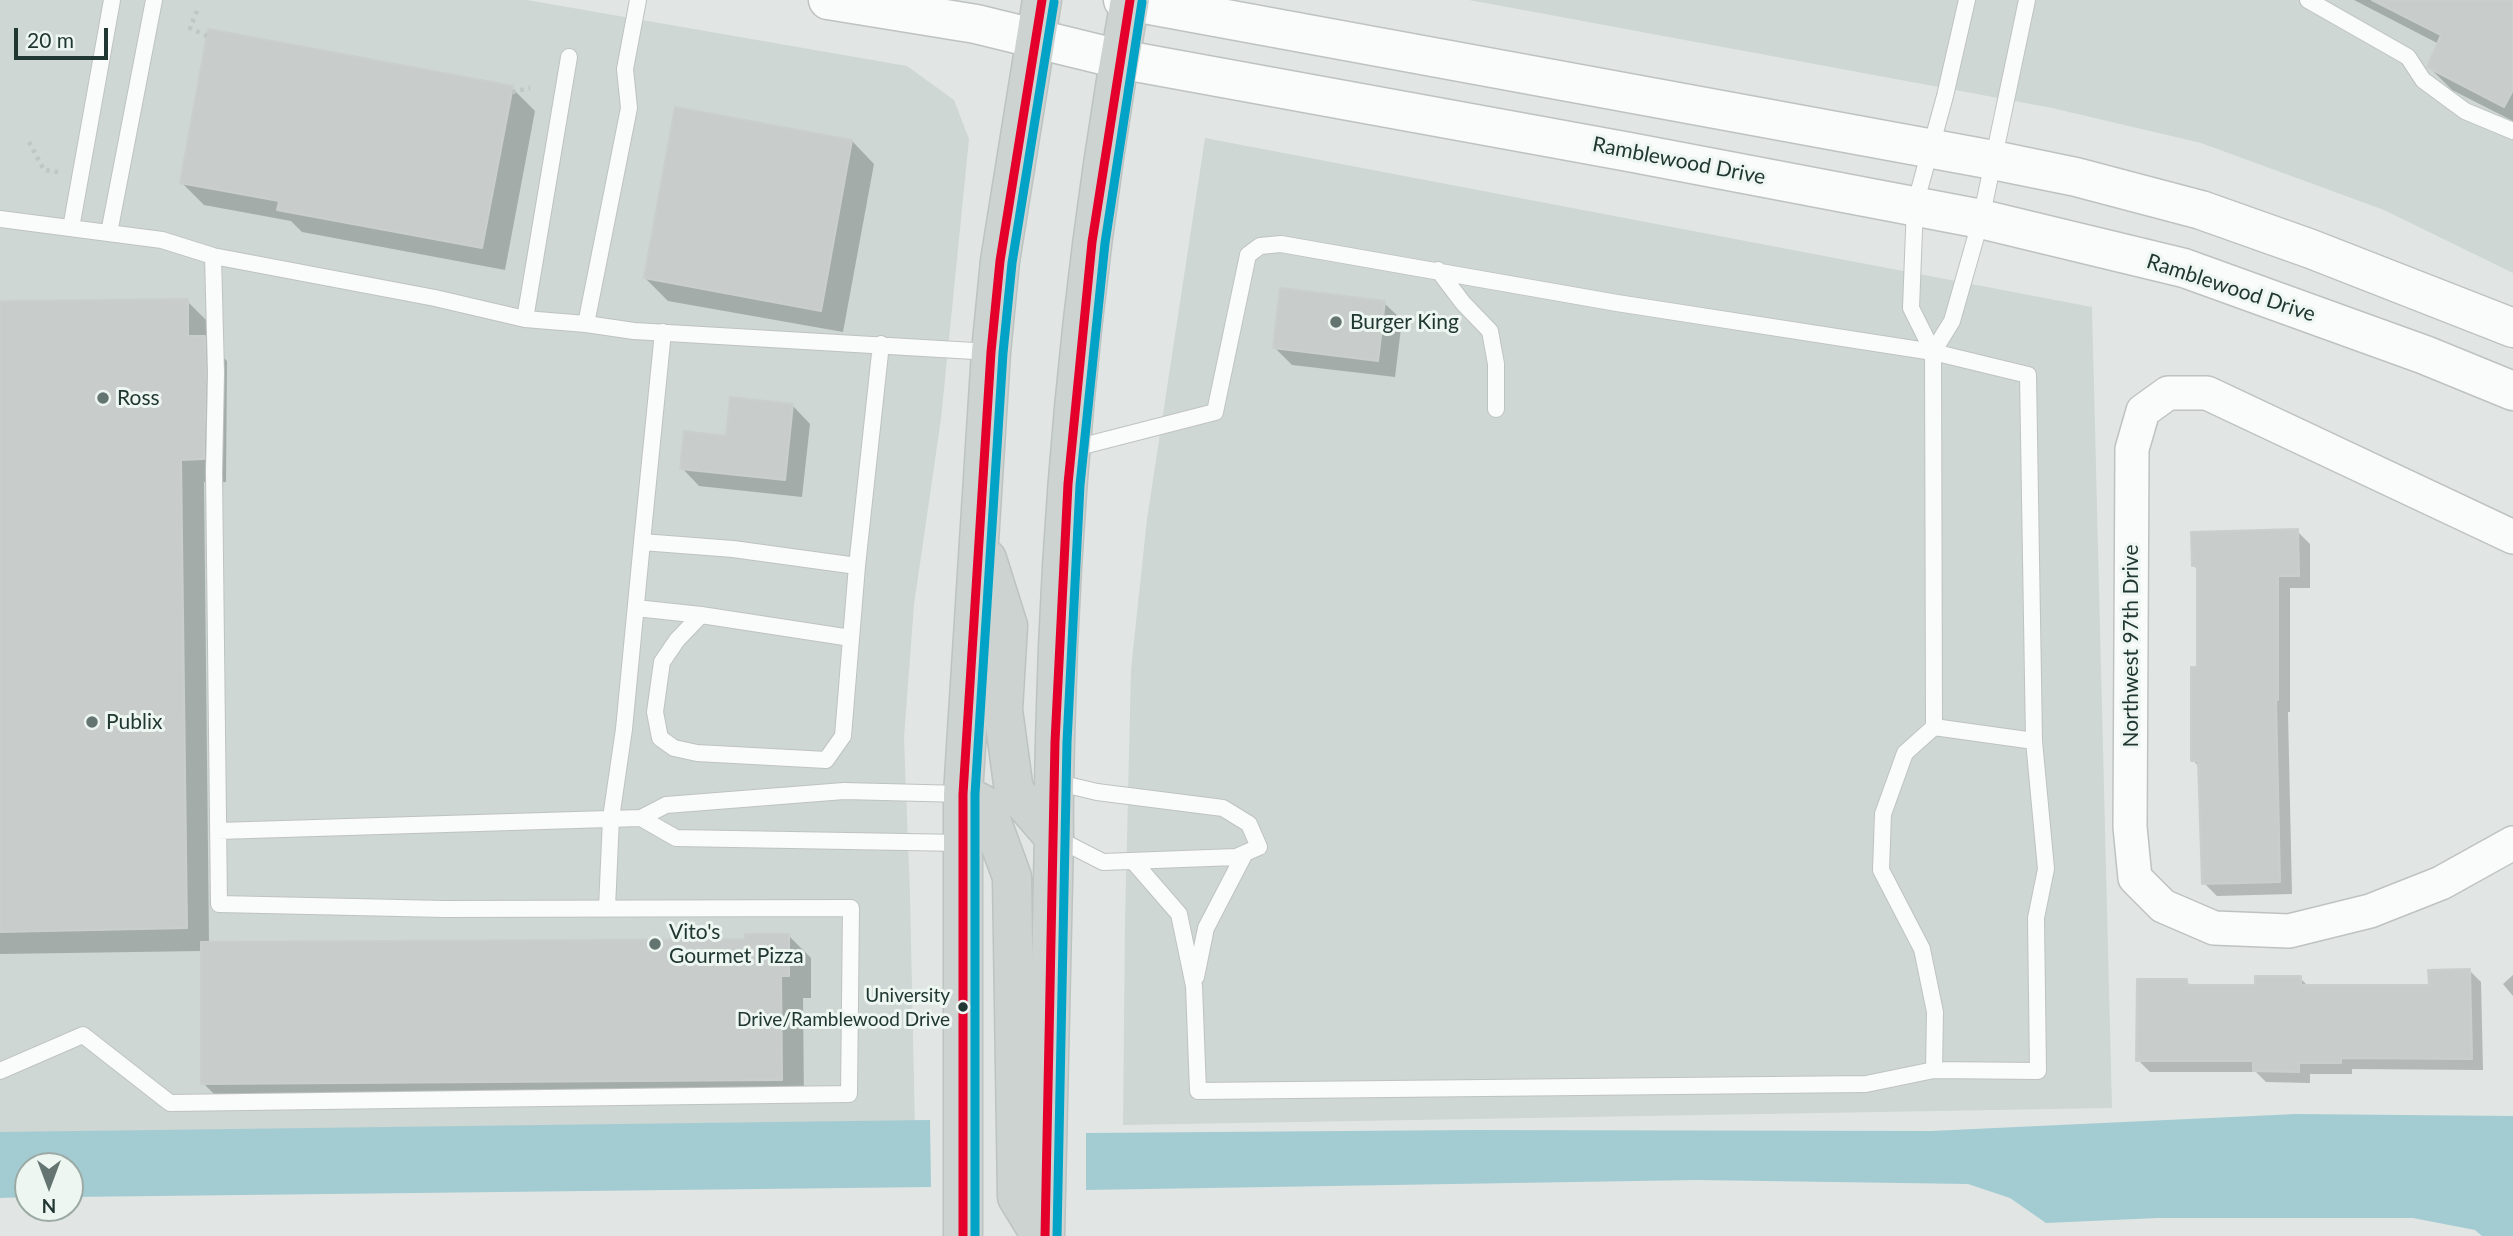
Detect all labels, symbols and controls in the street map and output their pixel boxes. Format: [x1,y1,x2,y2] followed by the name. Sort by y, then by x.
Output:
[18,14,112,58] scale bar
[27,27,74,52] text: 20 m
[1590,132,1768,190] street label: Ramblewood Drive
[2144,249,2318,327] street label: Ramblewood Drive
[1350,309,1459,335] place label: Burger King
[1328,314,1344,330] marker: Burger King
[117,385,160,411] place label: Ross
[95,390,111,406] marker: Ross
[2118,545,2144,747] street label: Northwest 97th Drive
[106,709,162,735] place label: Publix
[84,714,100,730] marker: Publix
[669,919,804,969] place label: Vito's Gourmet Pizza
[647,936,663,952] marker: Vito's Gourmet Pizza
[737,985,950,1029] place label: University Drive/Ramblewood Drive
[956,1000,970,1014] marker: University Drive/Ramblewood Drive
[14,1152,84,1222] north arrow
[42,1195,56,1218] text: N

